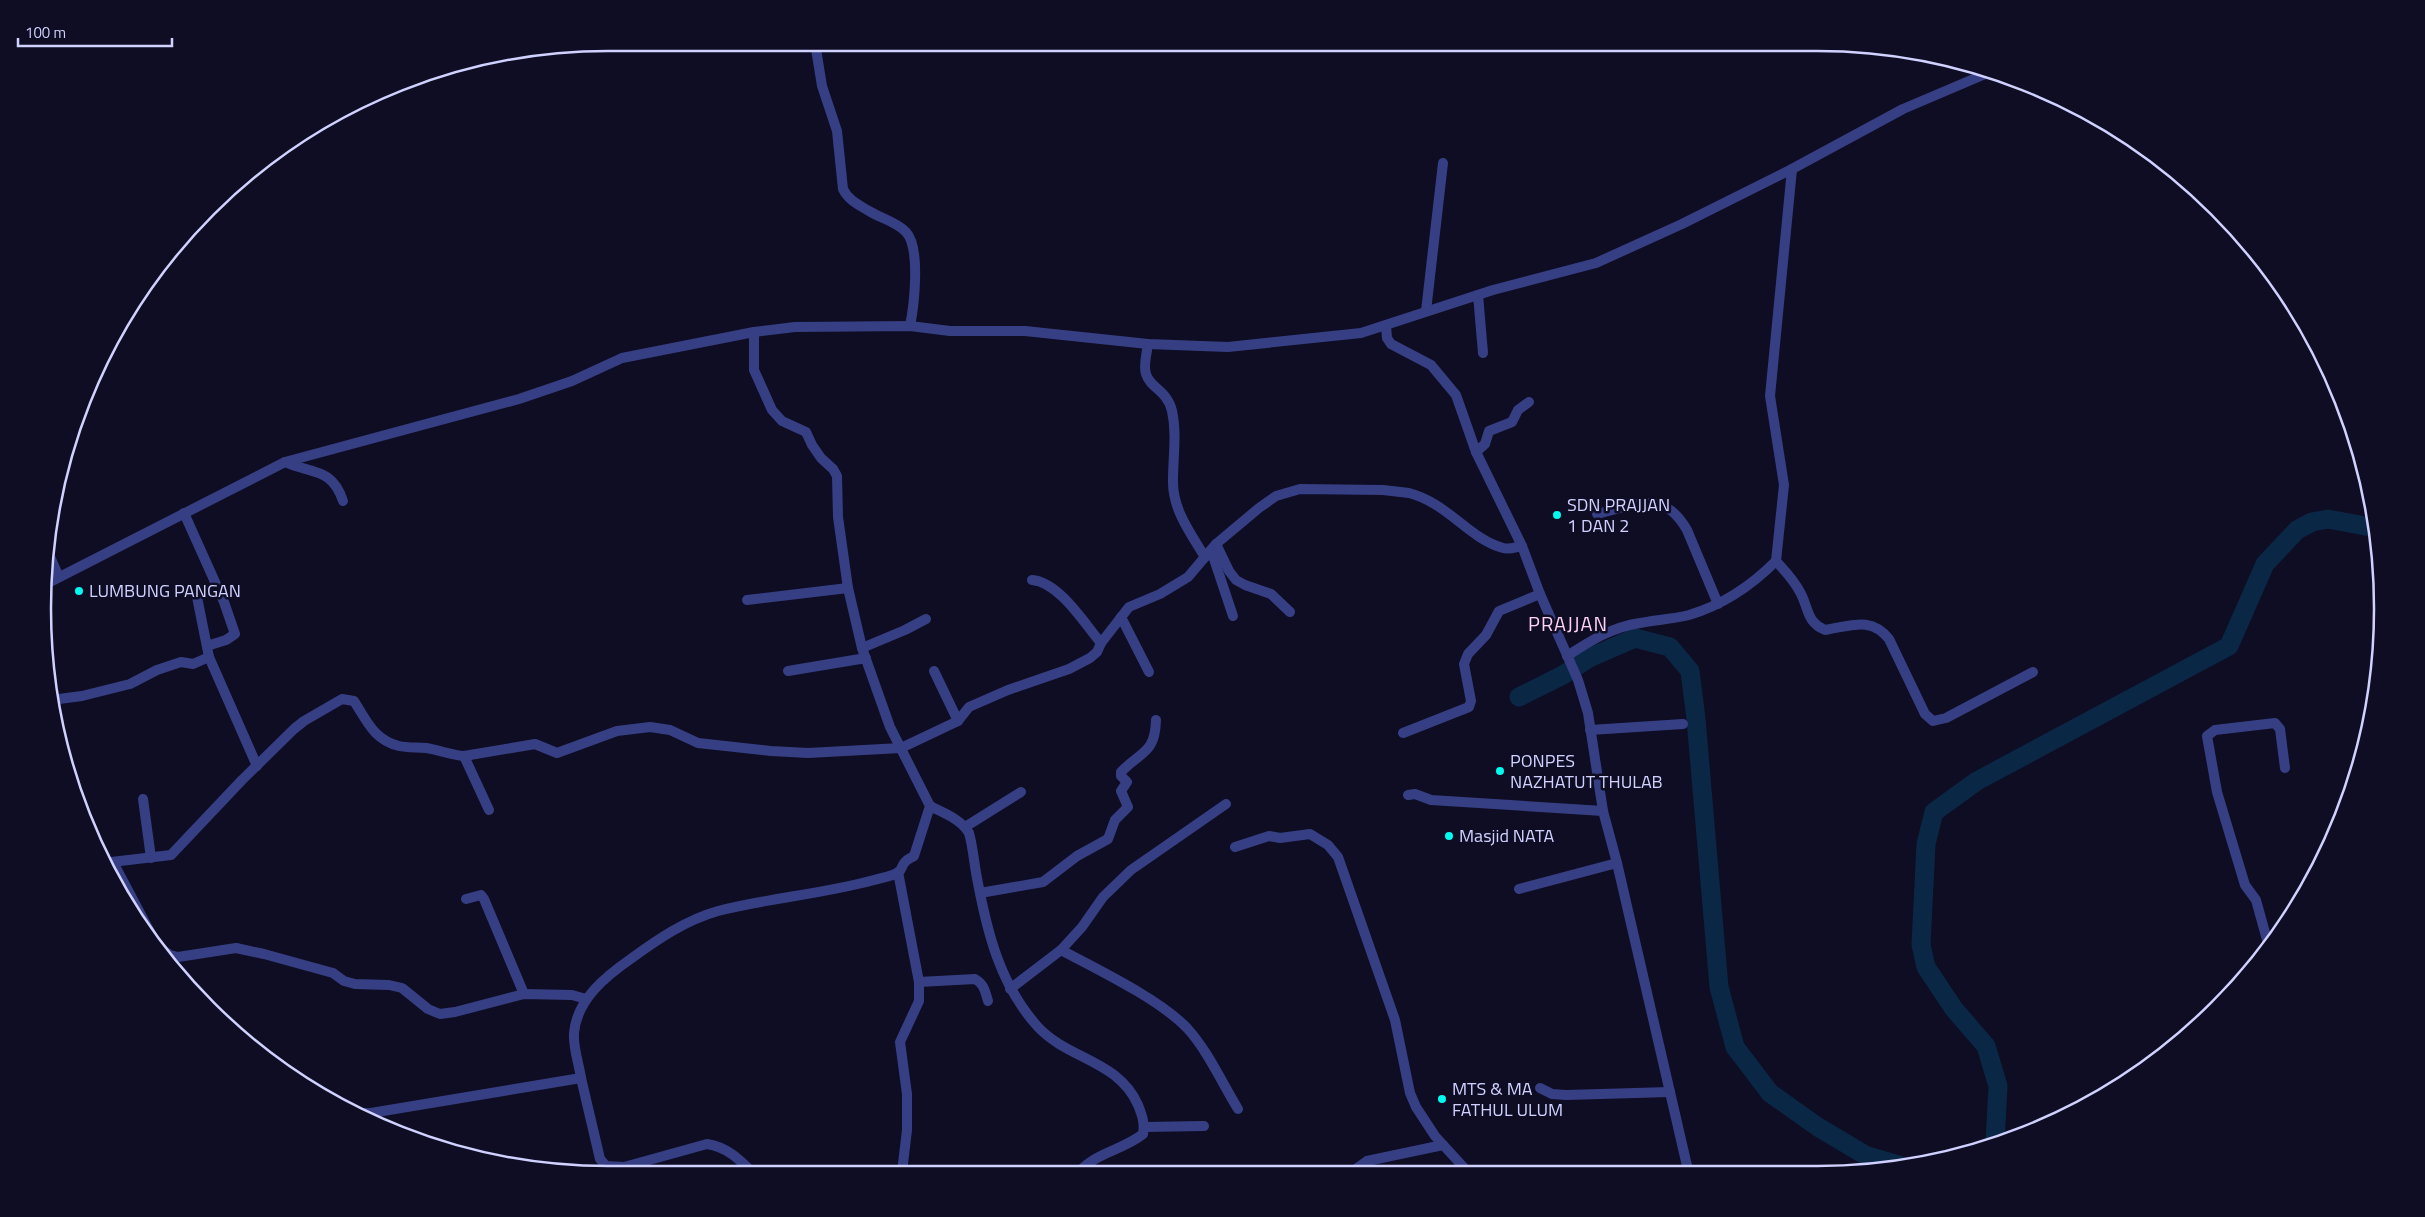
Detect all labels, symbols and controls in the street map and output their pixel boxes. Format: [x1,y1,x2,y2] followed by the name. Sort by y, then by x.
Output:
[18,15,171,47] scale bar
[25,21,66,44] text: 100 m
[1567,491,1670,539] place label: SDN PRAJJAN 1 DAN 2
[1551,509,1563,521] marker: SDN PRAJJAN 1 DAN 2
[89,577,241,604] place label: LUMBUNG PANGAN
[73,585,85,597] marker: LUMBUNG PANGAN
[1528,608,1608,639] district label: PRAJJAN
[1510,747,1663,795] place label: PONPES NAZHATUT THULAB
[1494,765,1506,777] marker: PONPES NAZHATUT THULAB
[1459,822,1555,849] place label: Masjid NATA
[1443,830,1455,842] marker: Masjid NATA
[1452,1075,1563,1123] place label: MTS & MA FATHUL ULUM
[1436,1093,1448,1105] marker: MTS & MA FATHUL ULUM

